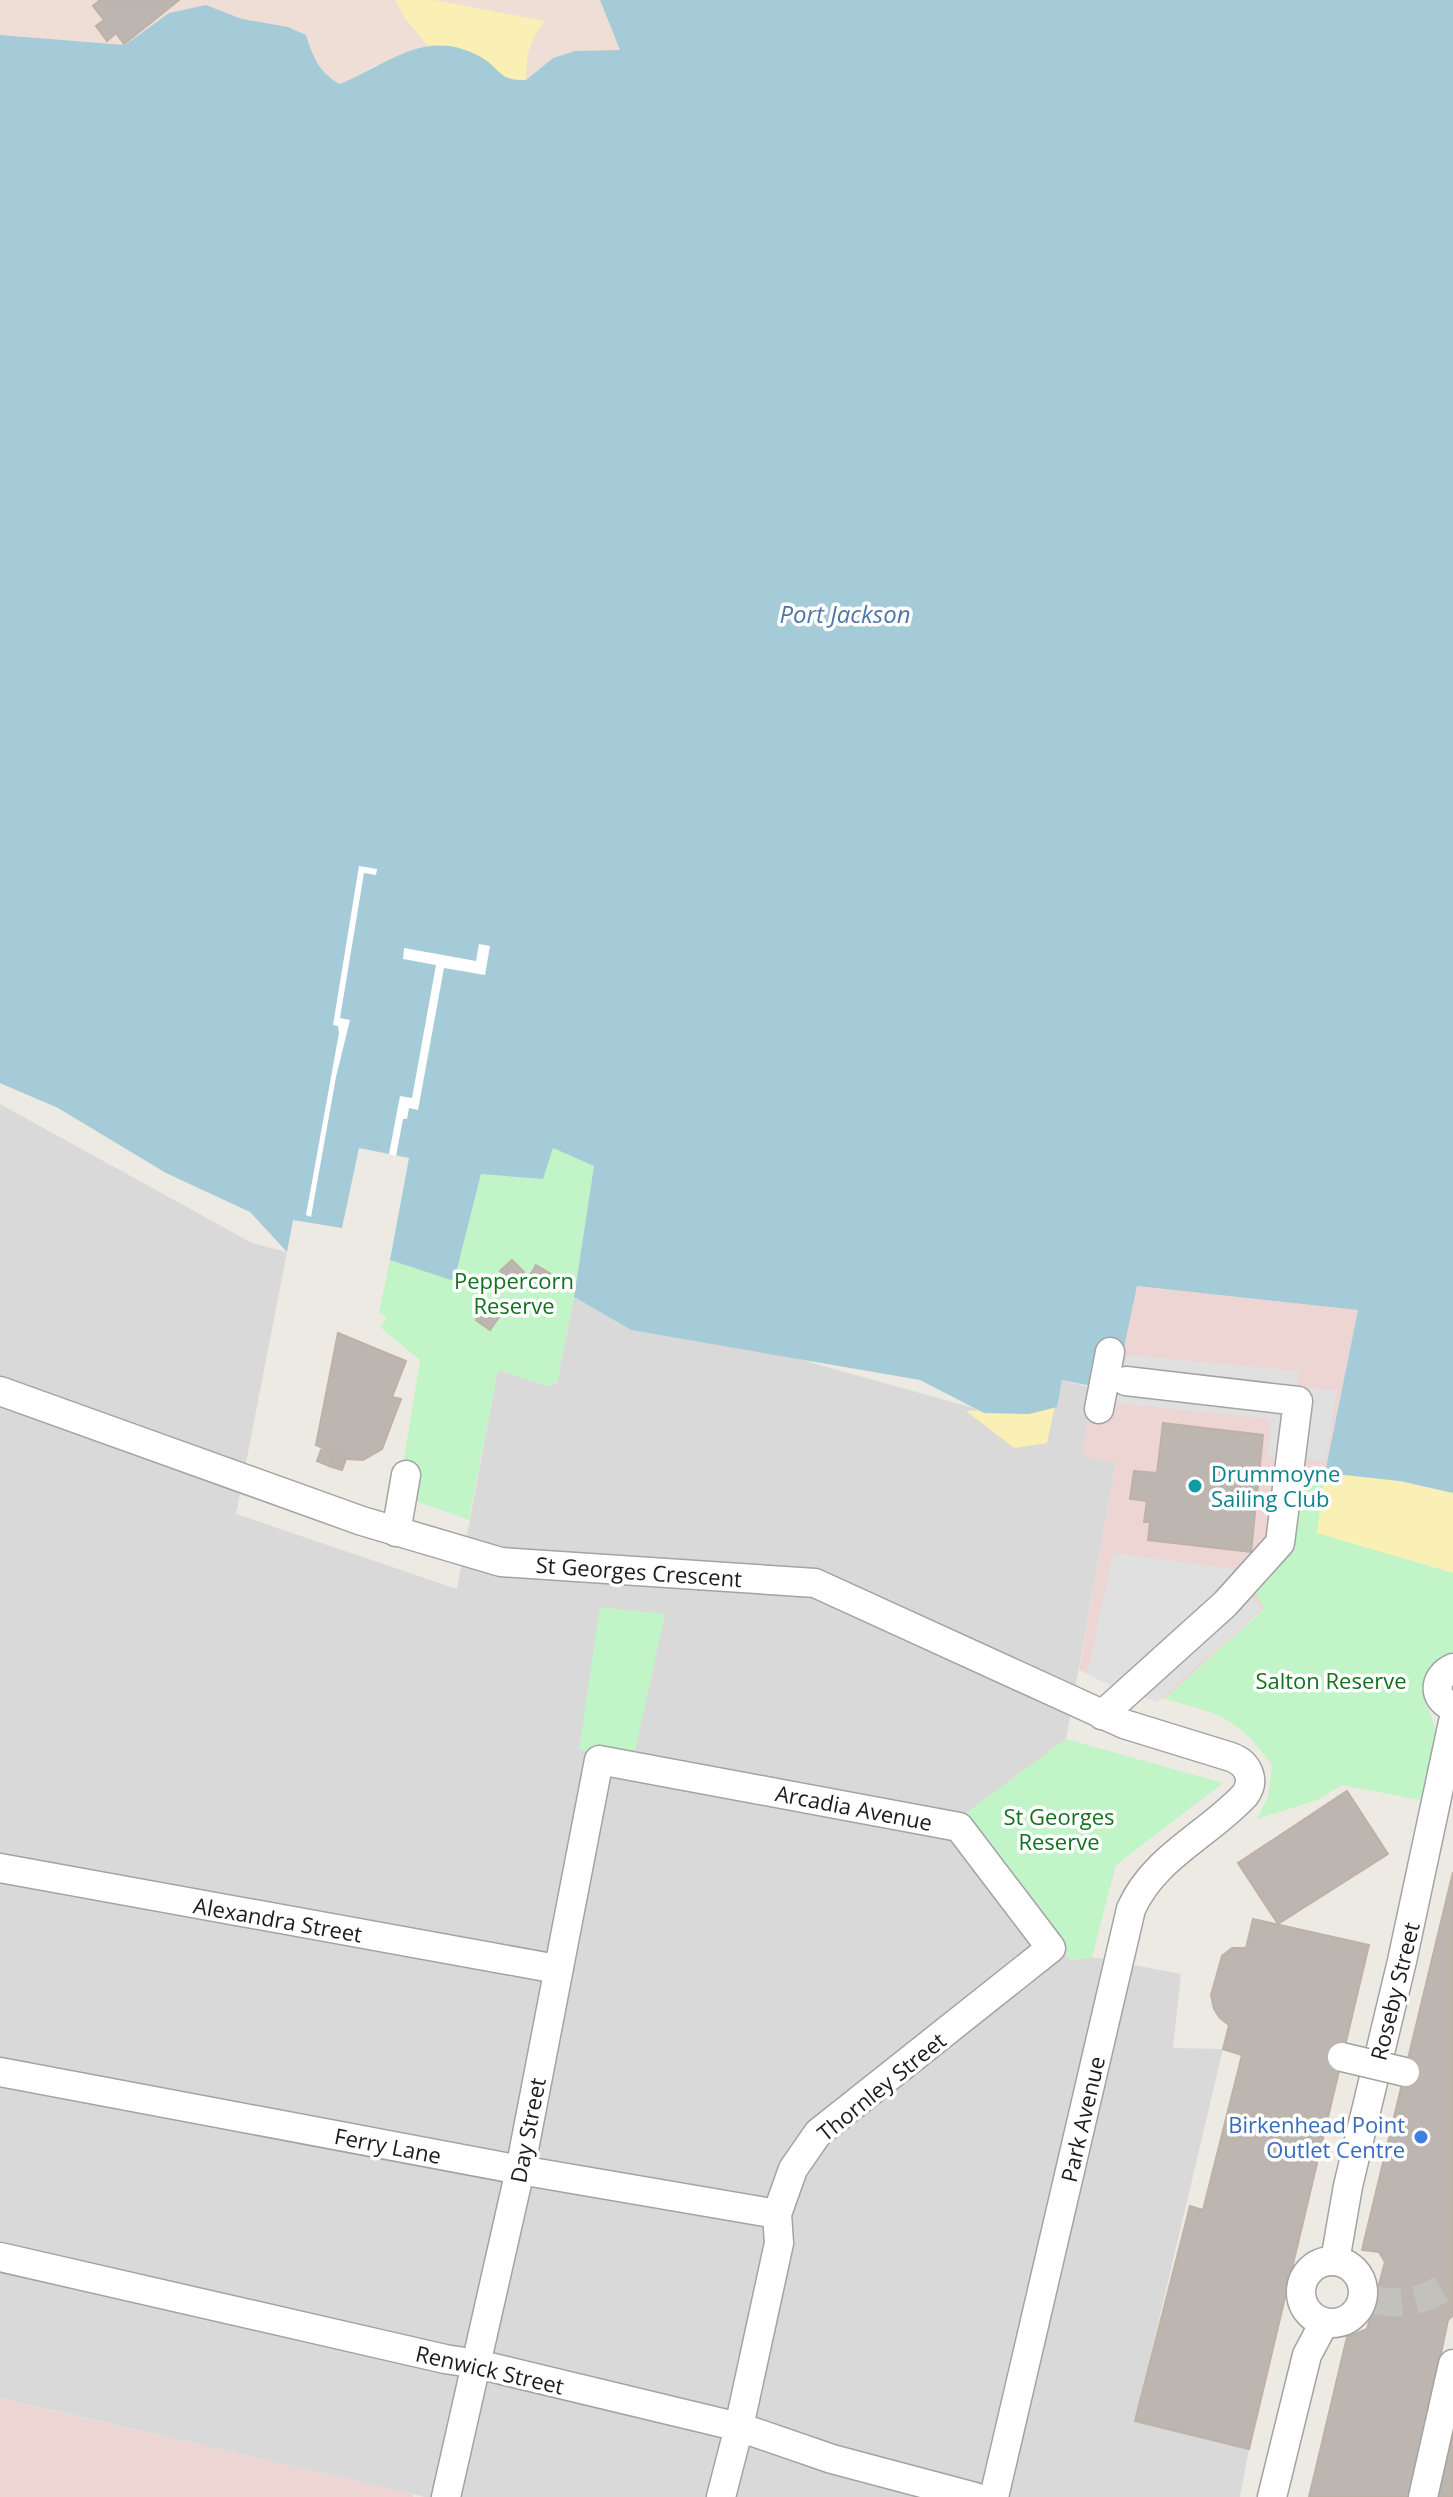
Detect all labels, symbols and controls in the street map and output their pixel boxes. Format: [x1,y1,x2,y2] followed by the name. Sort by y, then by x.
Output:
[779,597,911,630] water label: Port Jackson
[454,1265,574,1320] park label: Peppercorn Reserve
[1211,1458,1340,1513] place label: Drummoyne Sailing Club
[1186,1477,1204,1495] marker: Drummoyne Sailing Club
[535,1549,743,1593] street label: St Georges Crescent
[1255,1665,1407,1695] park label: Salton Reserve
[773,1777,935,1837] street label: Arcadia Avenue
[1004,1801,1114,1856] park label: St Georges Reserve
[191,1889,365,1949] street label: Alexandra Street
[1362,1919,1426,2063] street label: Roseby Street
[810,2025,952,2147] street label: Thornley Street
[1053,2053,1111,2185] street label: Park Avenue
[502,2075,552,2185] street label: Day Street
[1228,2109,1405,2164] place label: Birkenhead Point Outlet Centre
[332,2120,444,2170] street label: Ferry Lane
[1412,2128,1430,2146] marker: Birkenhead Point Outlet Centre
[413,2337,567,2401] street label: Renwick Street

